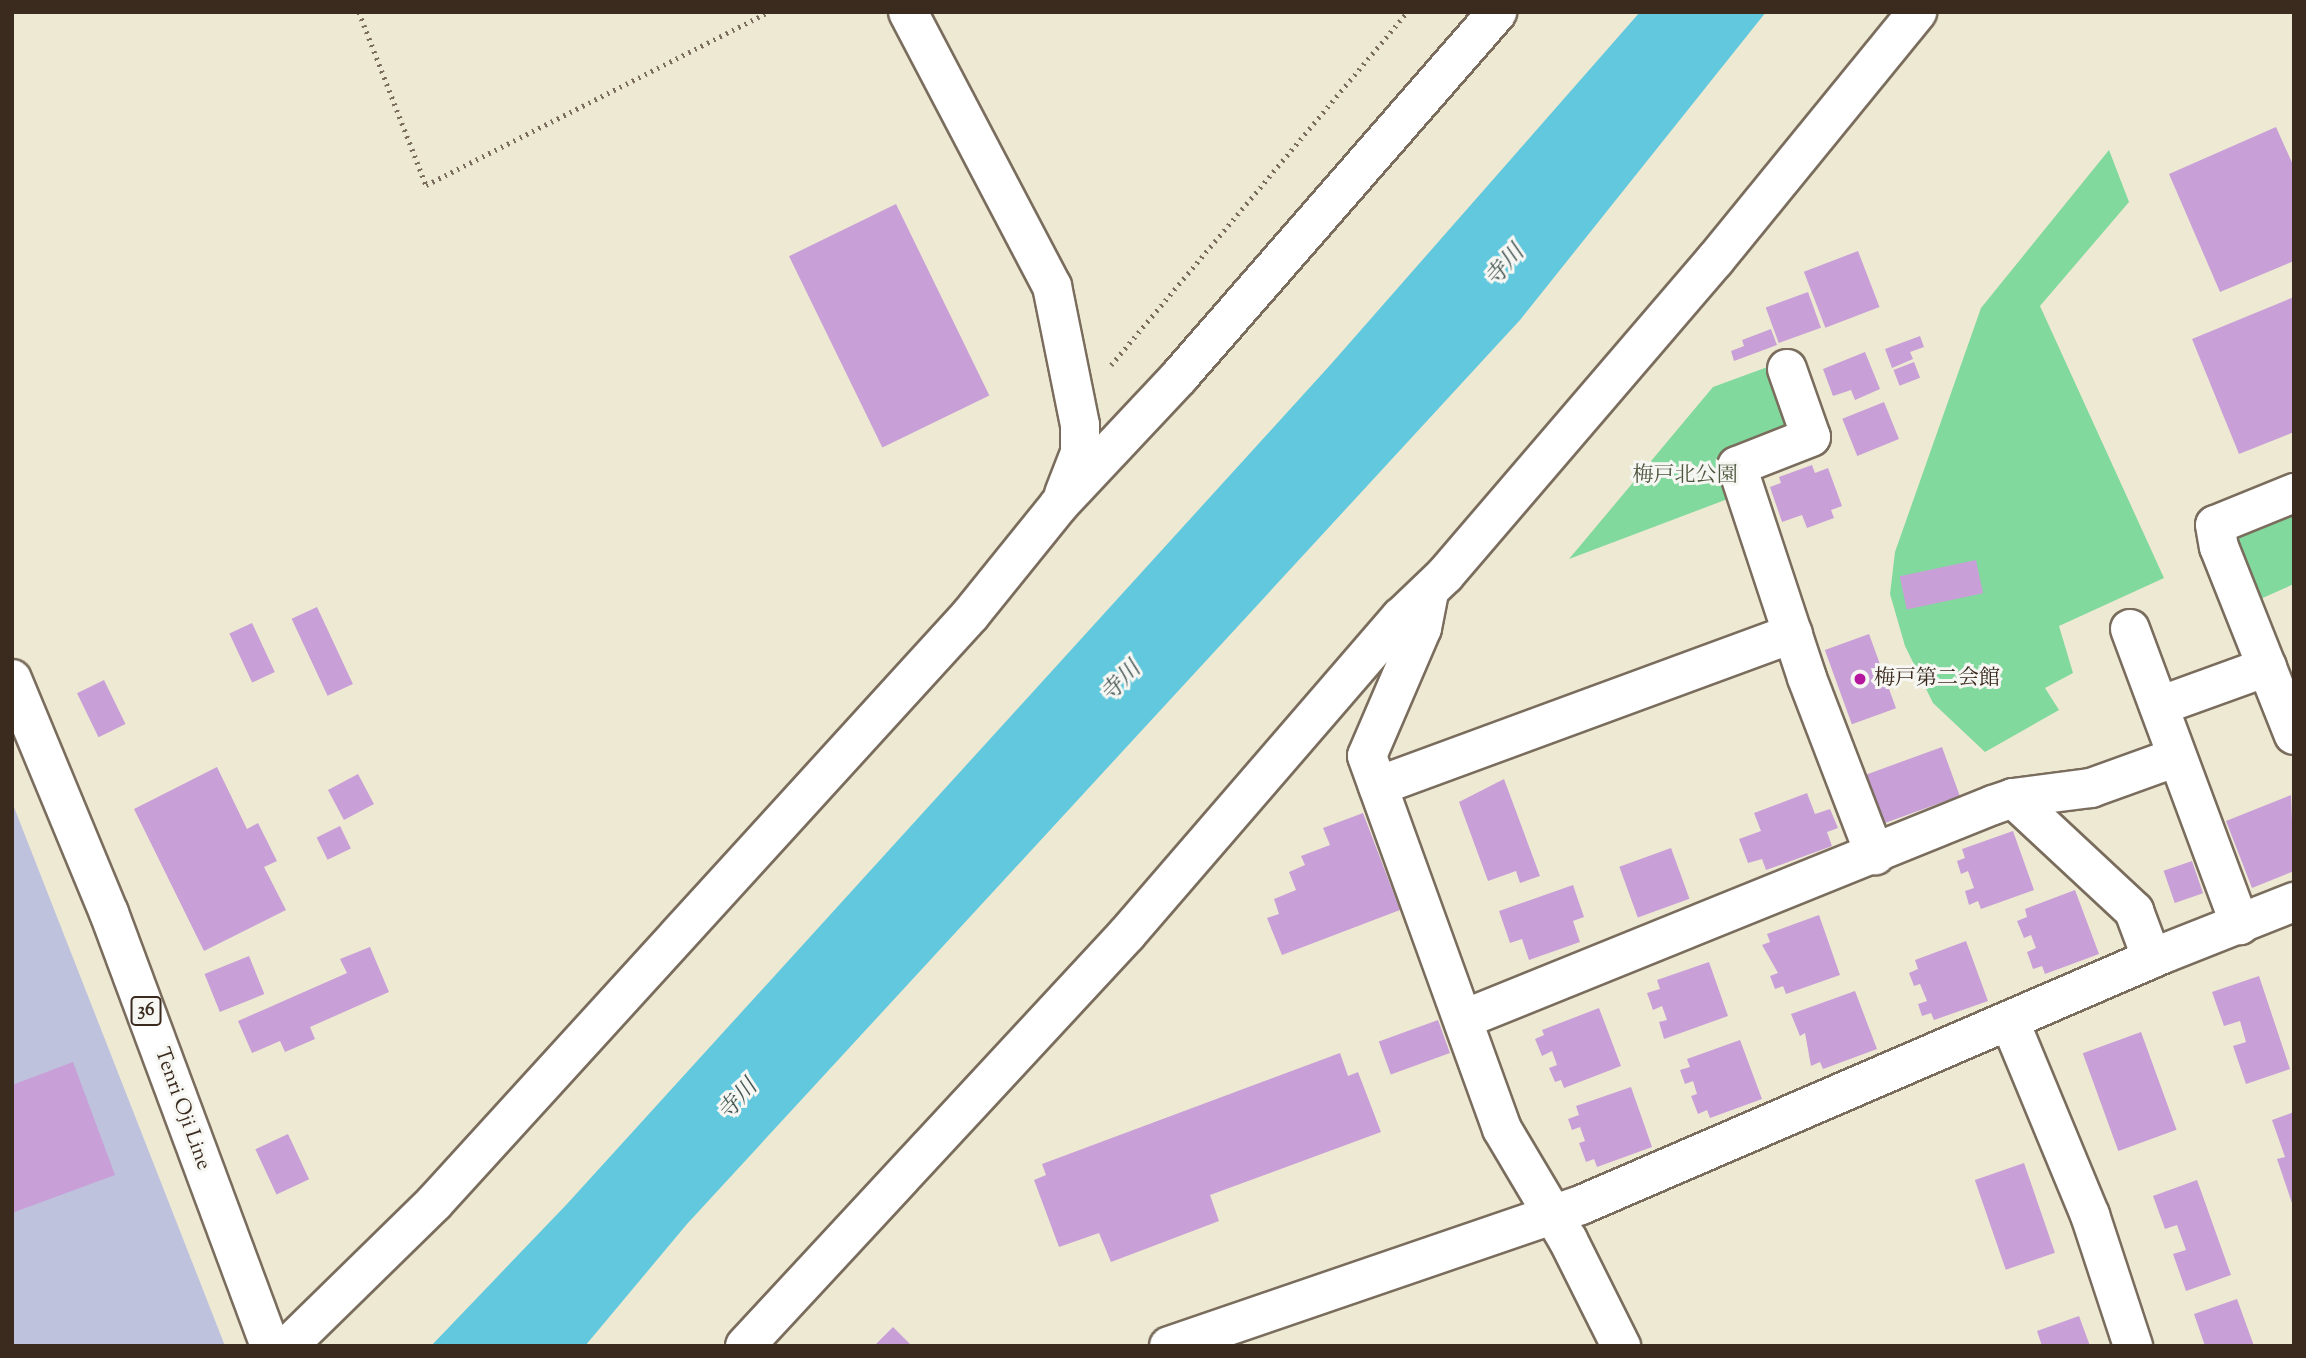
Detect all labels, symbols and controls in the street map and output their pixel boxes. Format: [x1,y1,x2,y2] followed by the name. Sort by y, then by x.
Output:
[1480,241,1532,293] water label: 寺川
[1633,463,1737,489] park label: 梅戸北公園
[1096,657,1148,709] water label: 寺川
[1874,666,2000,692] place label: 梅戸第二会館
[1852,671,1868,687] marker: 梅戸第二会館
[130,995,162,1026] road number: 36
[148,1045,216,1173] street label: Tenri Oji Line
[713,1075,765,1127] water label: 寺川

